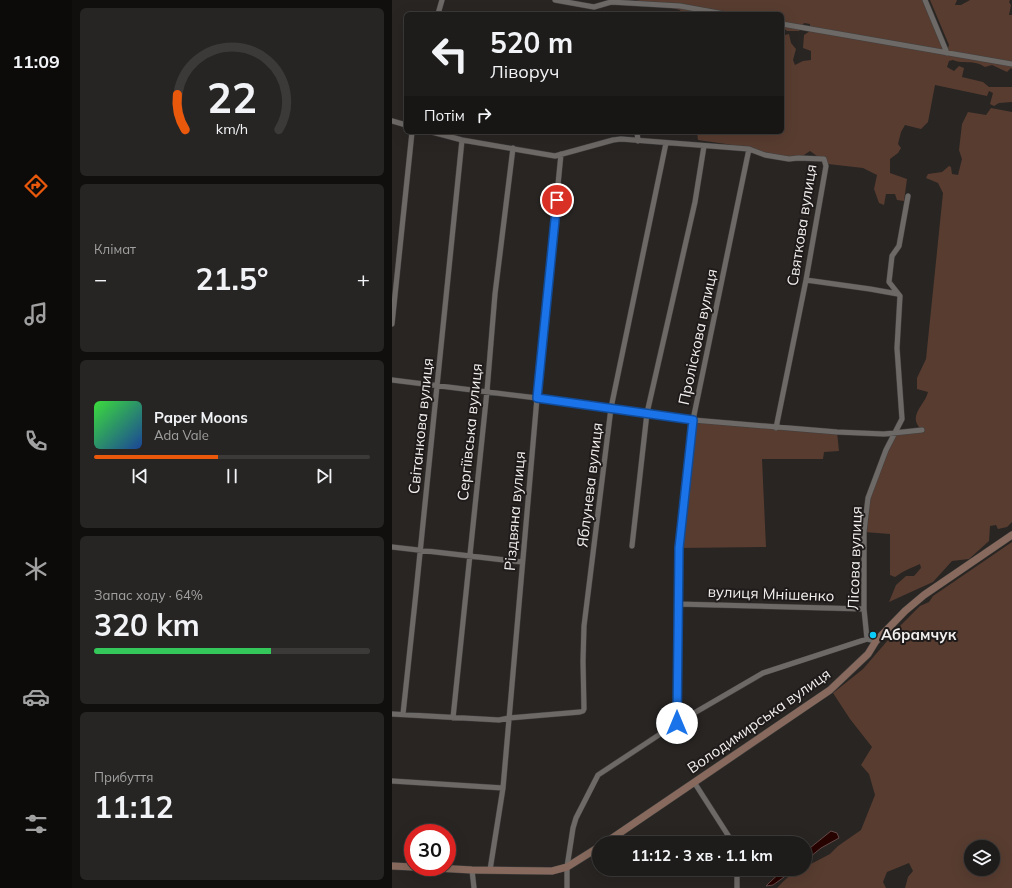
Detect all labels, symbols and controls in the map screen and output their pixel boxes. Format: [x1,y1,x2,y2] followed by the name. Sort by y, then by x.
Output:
[490,25,573,60] text: 520 m
[424,28,476,80] icon: left
[12,50,60,73] text: 11:09
[490,60,559,83] text: Ліворуч
[207,71,257,123] text: 22
[473,104,495,126] icon: right
[424,106,465,125] text: Потім
[216,120,248,138] text: km/h
[782,163,821,287] street label: Святкова вулиця
[22,172,50,200] icon: directions
[540,183,574,217] pin
[546,189,568,211] icon: arrive
[94,241,136,257] text: Клімат
[196,260,268,298] text: 21.5°
[94,265,107,293] text: −
[357,265,370,293] text: +
[674,267,721,407] street label: Проліскова вулиця
[22,300,50,328] icon: music
[404,357,437,495] street label: Світанкова вулиця
[453,362,486,502] street label: Сергіївська вулиця
[154,408,248,427] text: Paper Moons
[572,421,607,548] street label: Яблунева вулиця
[22,427,50,455] icon: phone
[154,427,209,443] text: Ada Vale
[500,450,529,572] street label: Різдвяна вулиця
[129,465,151,487] icon: previous
[221,465,243,487] icon: pause
[313,465,335,487] icon: next
[843,506,866,610] street label: Лісова вулиця
[22,555,50,583] icon: climate
[707,582,835,605] street label: вулиця Мнішенко
[94,587,203,603] text: Запас ходу · 64%
[94,606,200,644] text: 320 km
[881,625,957,644] place label: Абрамчук
[868,630,878,640] marker: Абрамчук
[683,664,834,777] street label: Володимирська вулиця
[22,683,50,711] icon: car
[656,702,698,744] position arrow
[94,769,153,785] text: Прибуття
[94,788,173,826] text: 11:12
[22,810,50,838] icon: filters
[404,824,456,876] speed limit sign: 30
[964,840,1000,876] map controls
[964,840,1000,876] button: layers
[631,846,773,865] text: 11:12 · 3 хв · 1.1 km

